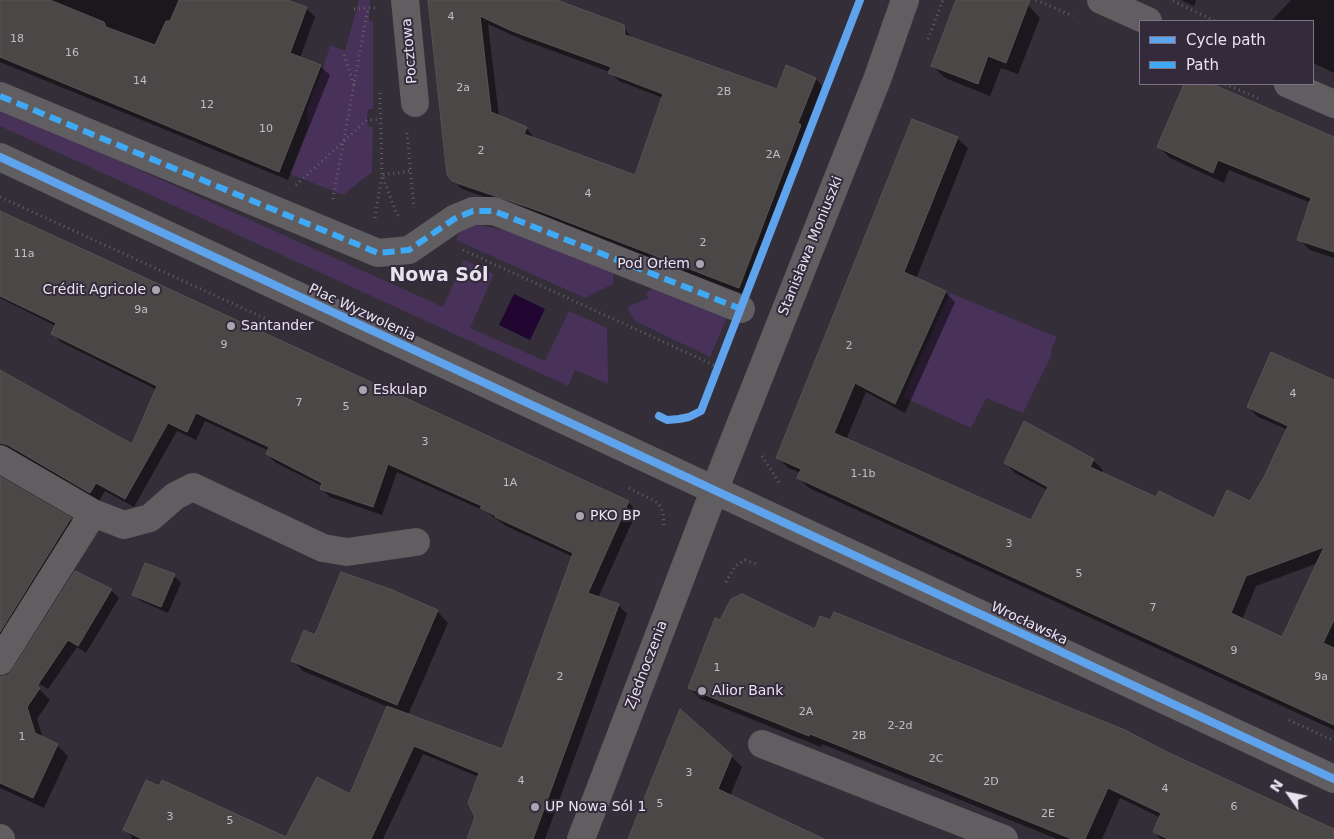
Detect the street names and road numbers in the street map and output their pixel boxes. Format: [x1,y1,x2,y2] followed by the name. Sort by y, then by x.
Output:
[399,18,421,84] street label: Pocztowa
[775,174,847,318] street label: Stanisława Moniuszki
[306,281,418,345] street label: Plac Wyzwolenia
[988,599,1070,649] street label: Wrocławska
[622,618,672,712] street label: Zjednoczenia

